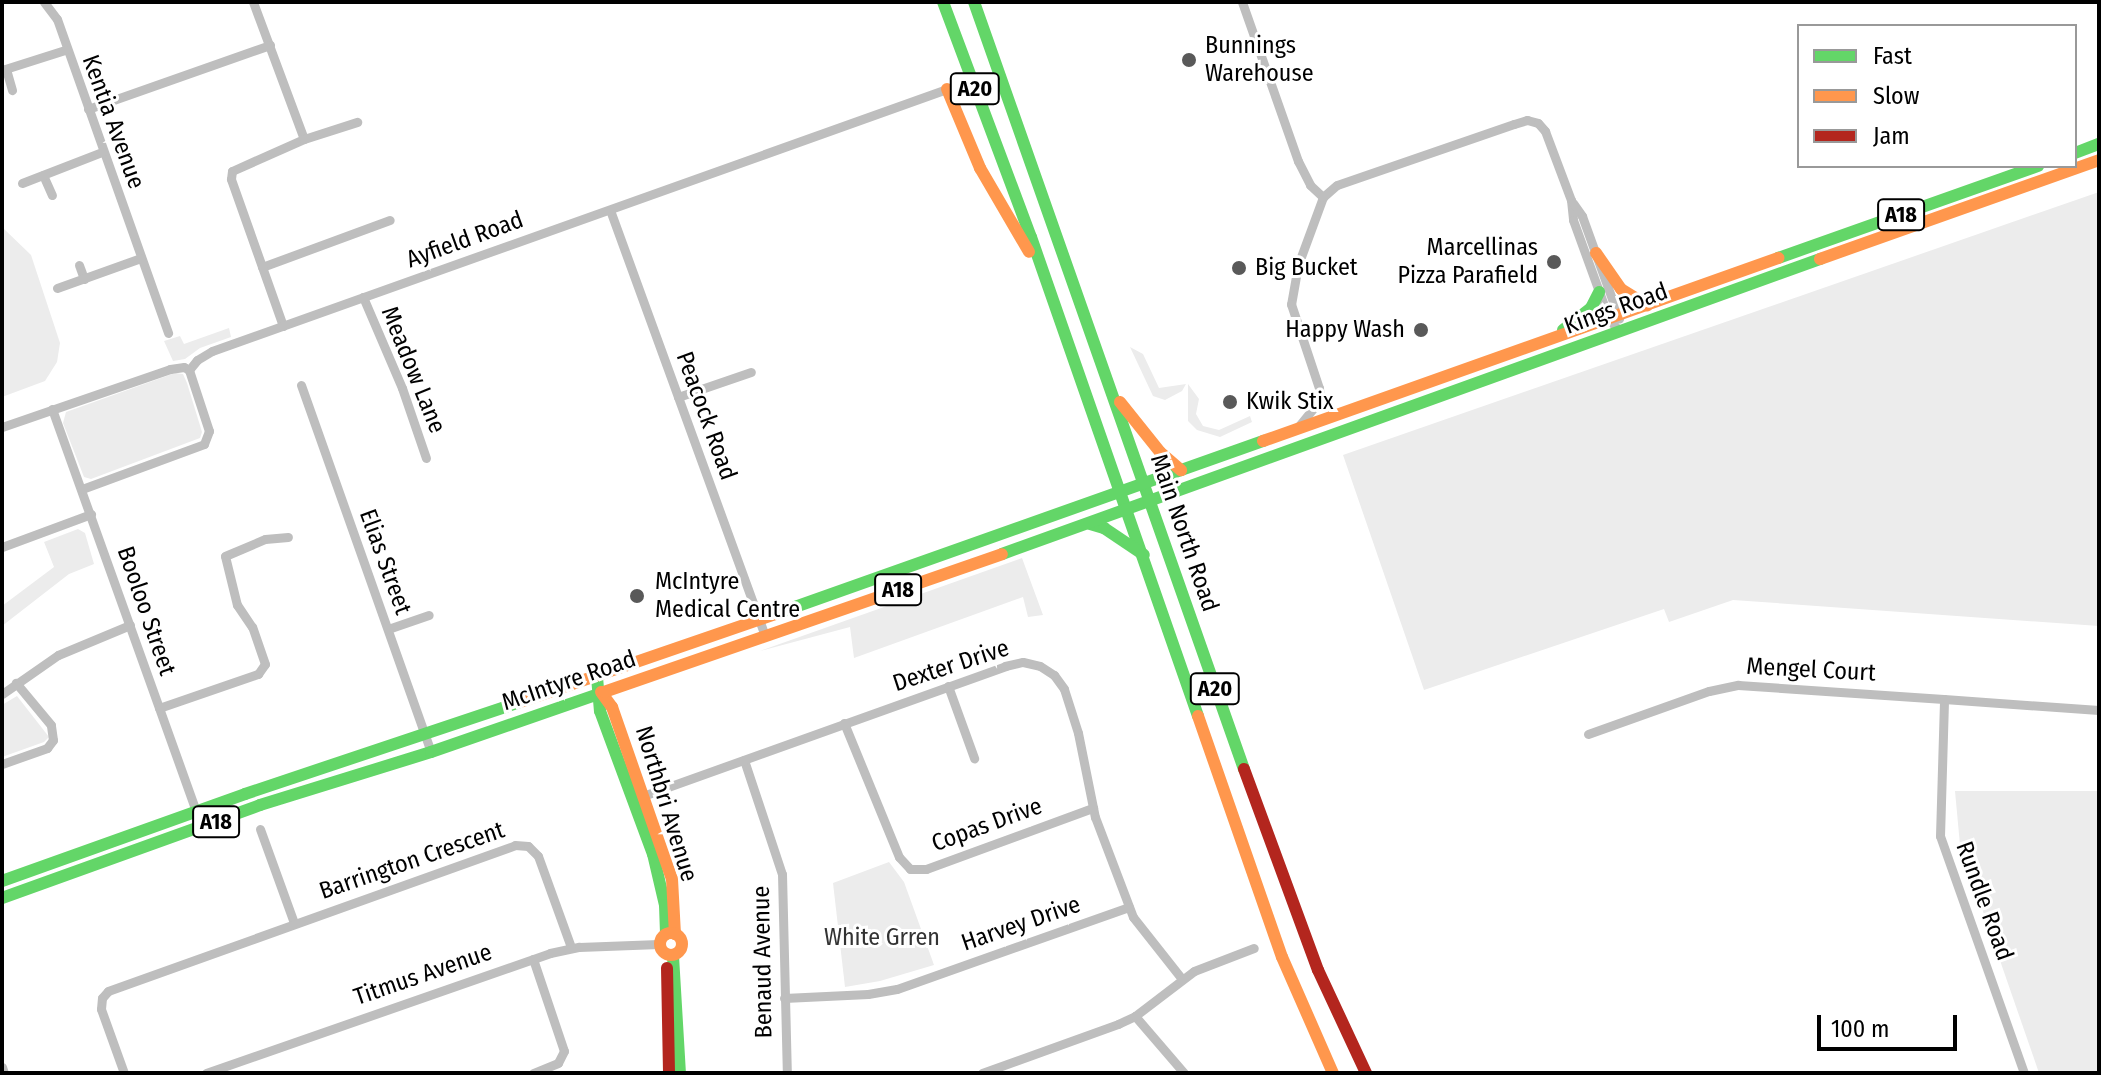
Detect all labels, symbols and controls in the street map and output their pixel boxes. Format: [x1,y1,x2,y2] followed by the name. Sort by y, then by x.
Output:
[1797,24,2077,168] legend
[1205,32,1314,88] place label: Bunnings Warehouse
[1873,42,1912,70] text: Fast
[75,51,151,193] street label: Kentia Avenue
[1180,51,1198,69] marker: Bunnings Warehouse
[949,71,1001,107] road number: A20
[1873,82,1919,110] text: Slow
[1873,122,1910,150] text: Jam
[1877,197,1925,233] road number: A18
[403,206,527,274] street label: Ayfield Road
[1397,234,1538,290] place label: Marcellinas Pizza Parafield
[1545,253,1563,271] marker: Marcellinas Pizza Parafield
[1255,254,1358,282] place label: Big Bucket
[1230,259,1248,277] marker: Big Bucket
[1560,277,1672,341] street label: Kings Road
[375,302,451,438] street label: Meadow Lane
[1285,316,1405,344] place label: Happy Wash
[1412,321,1430,339] marker: Happy Wash
[669,348,743,484] street label: Peacock Road
[1246,388,1334,416] place label: Kwik Stix
[1221,393,1239,411] marker: Kwik Stix
[1144,450,1224,616] street label: Main North Road
[353,505,417,619] street label: Elias Street
[110,543,182,679] street label: Booloo Street
[655,568,800,624] place label: McIntyre Medical Centre
[874,572,922,608] road number: A18
[626,585,648,607] marker: McIntyre Medical Centre
[889,634,1013,698] street label: Dexter Drive
[498,645,640,717] street label: McIntyre Road
[1746,652,1876,688] street label: Mengel Court
[1189,671,1241,707] road number: A20
[629,723,703,885] street label: Northbri Avenue
[928,792,1046,858] street label: Copas Drive
[192,804,240,840] road number: A18
[316,816,508,906] street label: Barrington Crescent
[1949,838,2019,964] street label: Rundle Road
[747,885,779,1039] street label: Benaud Avenue
[958,890,1084,958] street label: Harvey Drive
[824,924,940,952] park label: White Grren
[350,938,496,1012] street label: Titmus Avenue
[1821,999,1961,1049] scale bar
[1831,1015,1889,1043] text: 100 m

